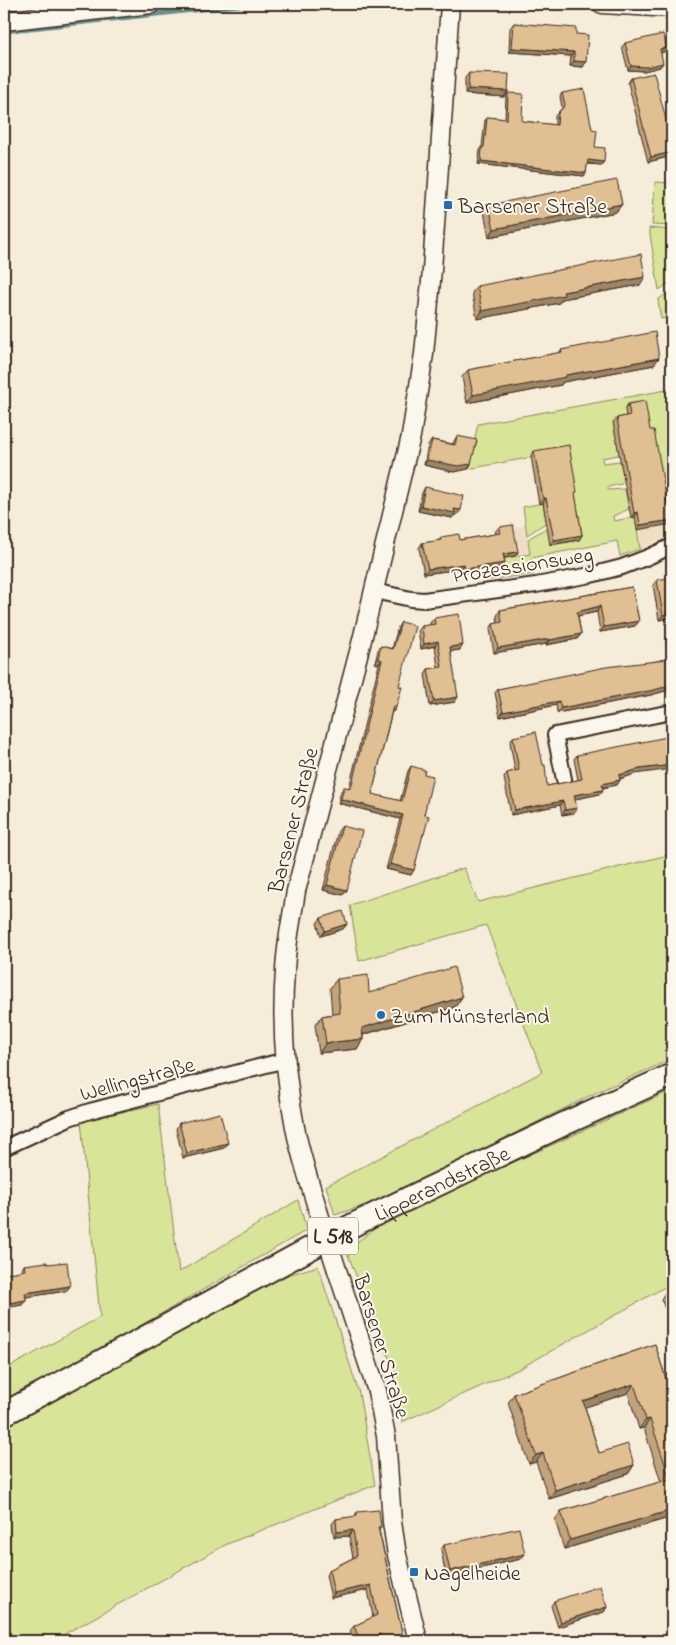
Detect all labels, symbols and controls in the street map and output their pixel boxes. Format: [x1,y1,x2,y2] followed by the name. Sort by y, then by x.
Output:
[457,192,607,224] place label: Barsener Straße
[442,199,454,211] marker: Barsener Straße
[449,540,596,595] street label: Prozessionsweg
[261,744,329,898] street label: Barsener Straße
[391,1002,549,1034] place label: Zum Münsterland
[375,1009,387,1021] marker: Zum Münsterland
[77,1050,199,1113] street label: Wellingstraße
[370,1139,516,1231] street label: Lipperandstraße
[308,1218,358,1254] road number: L 518
[343,1270,417,1423] street label: Barsener Straße
[424,1559,521,1592] place label: Nagelheide
[408,1566,420,1578] marker: Nagelheide

